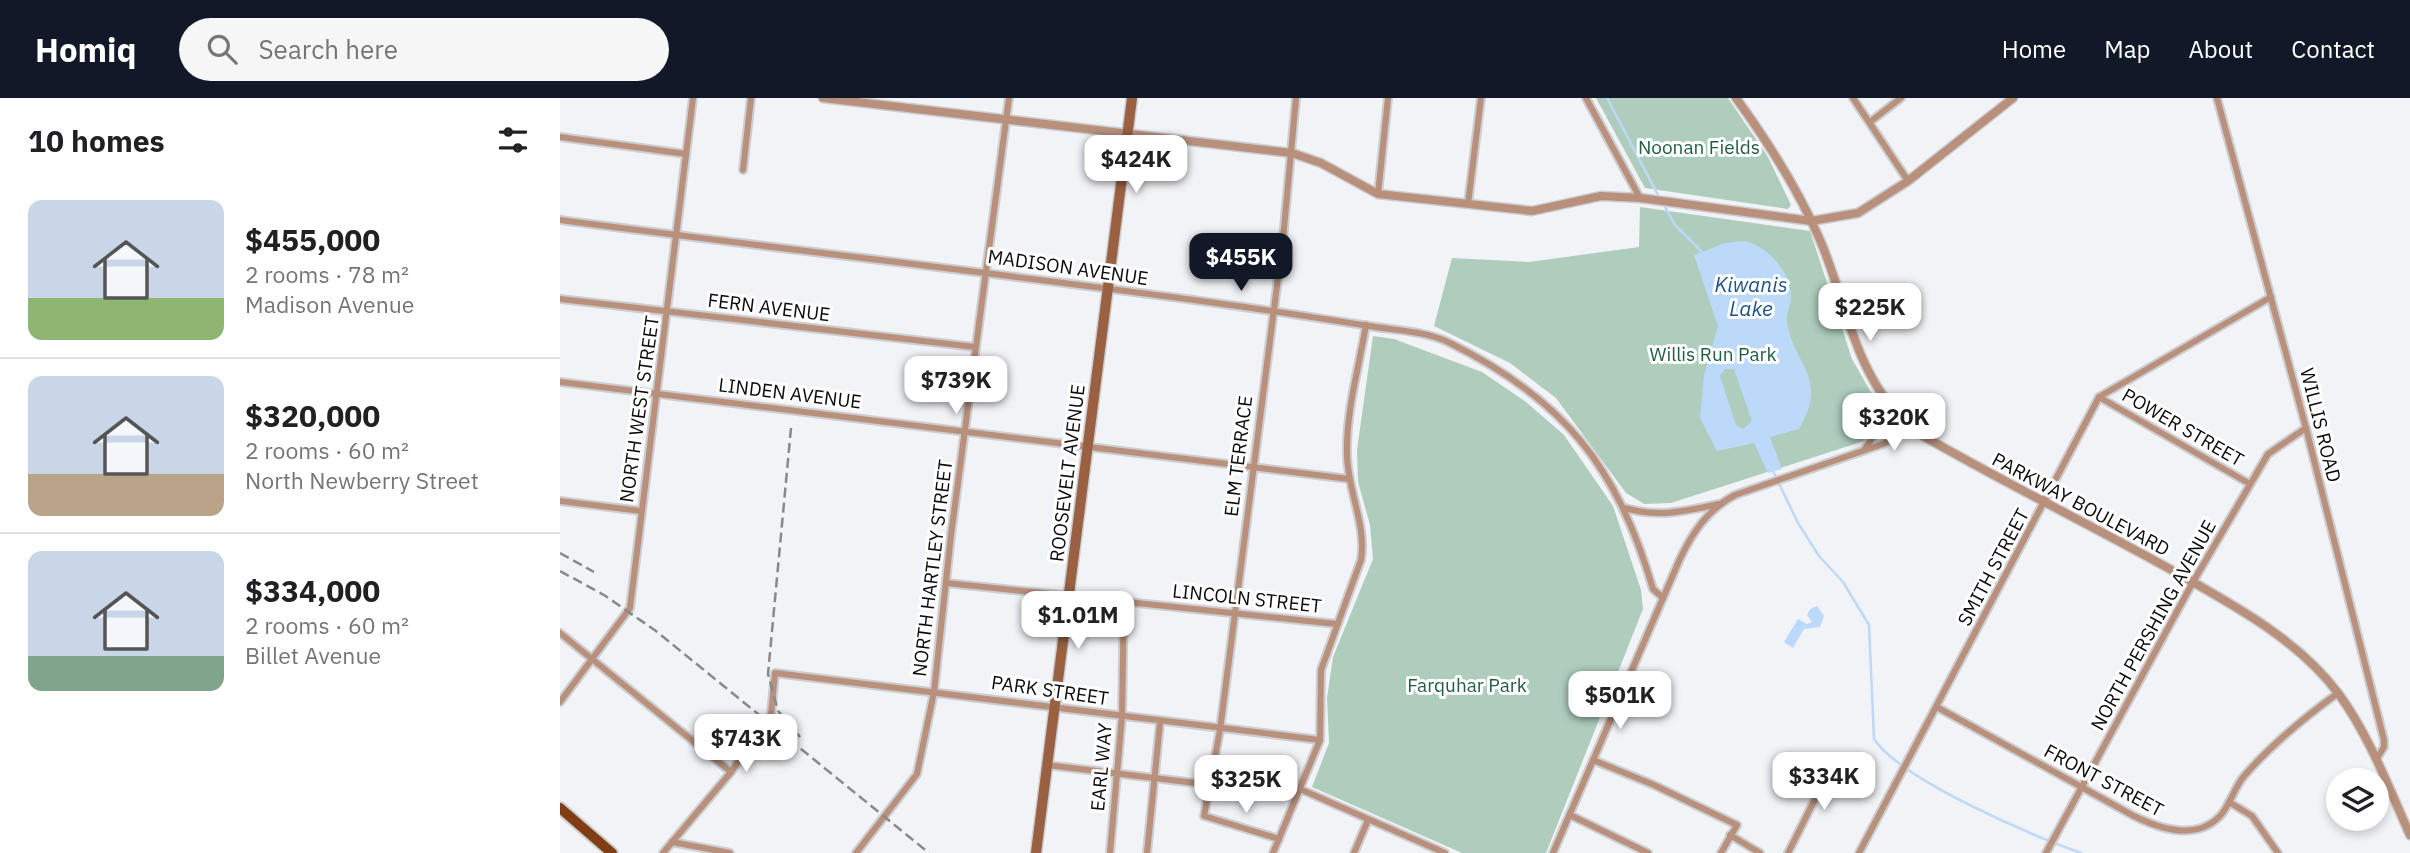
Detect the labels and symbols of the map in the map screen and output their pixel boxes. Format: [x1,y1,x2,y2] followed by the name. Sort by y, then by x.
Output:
[1638,135,1760,159] park label: Noonan Fields
[1087,136,1185,195] pin: $424K
[1192,234,1290,293] pin: $455K
[986,244,1150,290] street label: MADISON AVENUE
[1714,270,1788,322] water label: Kiwanis Lake
[1821,284,1919,343] pin: $225K
[706,288,832,326] street label: FERN AVENUE
[614,314,664,504] street label: NORTH WEST STREET
[1649,342,1777,366] park label: Willis Run Park
[907,356,1005,416] pin: $739K
[2295,365,2347,485] street label: WILLIS ROAD
[717,372,863,414] street label: LINDEN AVENUE
[2118,382,2248,472] street label: POWER STREET
[1044,383,1090,563] street label: ROOSEVELT AVENUE
[1219,394,1257,518] street label: ELM TERRACE
[1845,394,1943,453] pin: $320K
[1988,447,2174,561] street label: PARKWAY BOULEVARD
[907,458,957,678] street label: NORTH HARTLEY STREET
[1952,504,2034,630] street label: SMITH STREET
[2085,516,2221,734] street label: NORTH PERSHING AVENUE
[1171,578,1323,618] street label: LINCOLN STREET
[1021,592,1135,651] pin: $1.01M
[990,670,1110,710] street label: PARK STREET
[1571,672,1669,731] pin: $501K
[1407,673,1527,697] park label: Farquhar Park
[697,714,795,774] pin: $743K
[1085,721,1117,812] street label: EARL WAY
[2040,738,2168,822] street label: FRONT STREET
[1775,752,1873,812] pin: $334K
[1197,756,1295,815] pin: $325K

